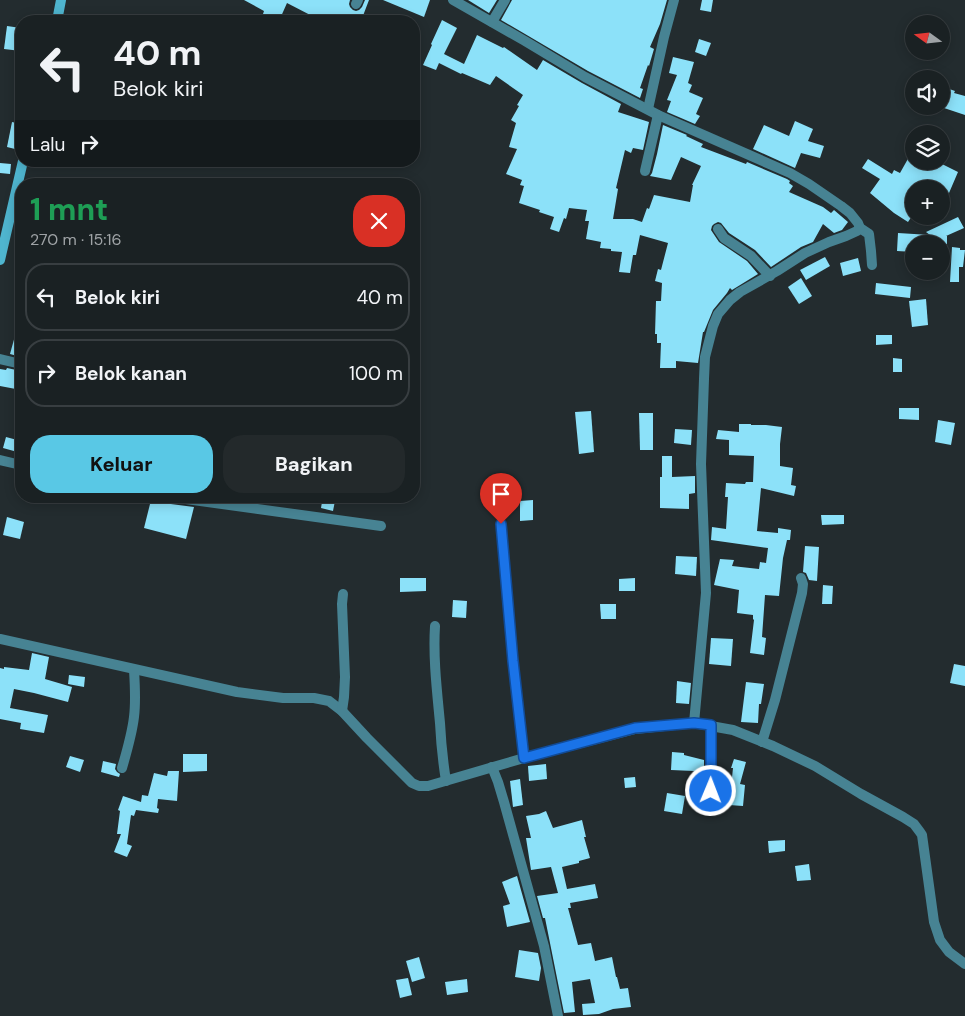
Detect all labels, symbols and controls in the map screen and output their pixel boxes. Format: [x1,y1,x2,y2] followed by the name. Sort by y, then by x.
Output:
[905,15,950,60] north arrow
[905,15,950,280] map controls
[113,30,202,76] text: 40 m
[30,35,95,100] icon: left
[905,70,950,115] button: sound
[113,74,203,103] text: Belok kiri
[905,125,950,170] button: layers
[75,130,103,158] icon: right
[30,132,65,157] text: Lalu
[905,180,950,225] button: +
[30,190,108,229] text: 1 mnt
[353,195,405,247] button: close
[30,229,121,250] text: 270 m · 15:16
[905,235,950,280] button: −
[32,283,60,311] icon: left
[75,285,160,310] text: Belok kiri
[356,285,403,310] text: 40 m
[32,359,60,387] icon: right
[75,361,187,386] text: Belok kanan
[349,361,403,386] text: 100 m
[30,435,213,493] button: Keluar
[223,435,405,493] button: Bagikan
[480,473,522,524] pin
[487,480,515,508] icon: arrive
[684,764,736,816] position arrow

